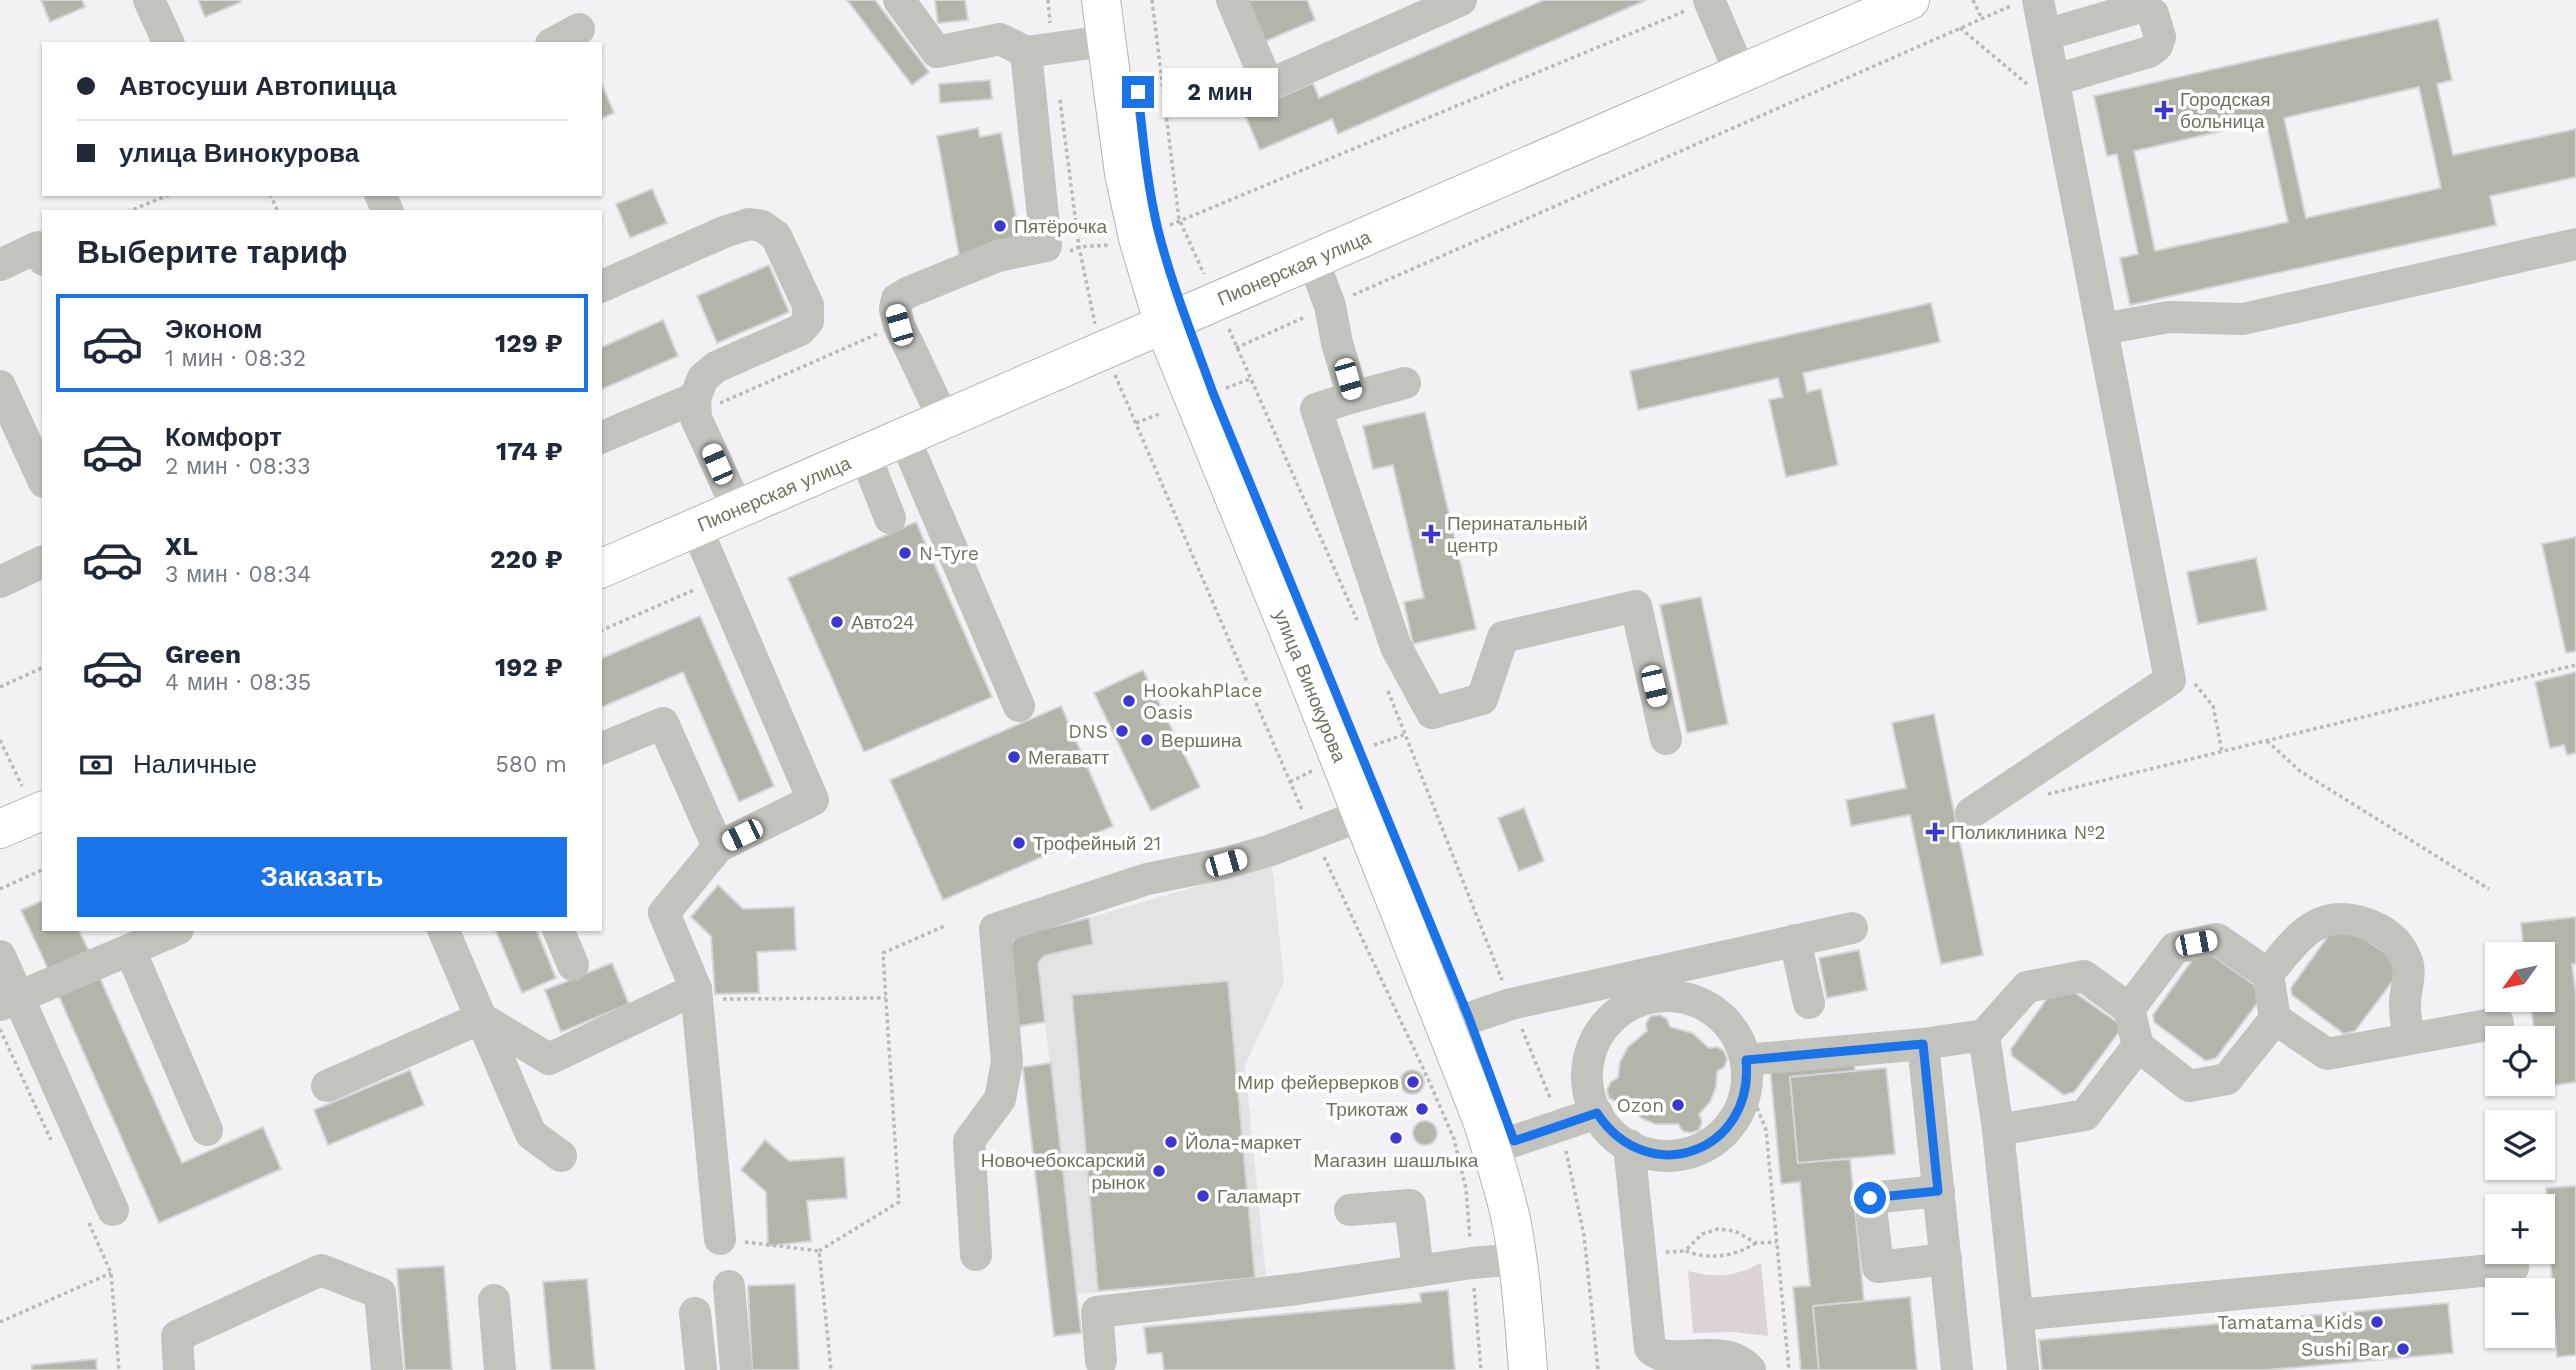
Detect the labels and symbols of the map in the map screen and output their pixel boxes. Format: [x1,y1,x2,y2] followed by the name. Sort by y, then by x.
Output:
[1162,68,1278,116] callout: 2 мин
[1122,76,1154,108] route end
[2180,88,2270,133] place label: Городская больница
[2154,100,2174,120] marker: Городская больница
[1014,215,1108,238] place label: Пятёрочка
[992,218,1008,234] marker: Пятёрочка
[1214,225,1374,311] street label: Пионерская улица
[884,302,915,348] car
[1333,356,1364,402] car
[699,441,736,487] car
[694,451,854,537] street label: Пионерская улица
[1447,512,1588,557] place label: Перинатальный центр
[1421,524,1441,544] marker: Перинатальный центр
[919,542,979,565] place label: N-Tyre
[897,545,913,561] marker: N-Tyre
[1269,606,1351,766] street label: улица Винокурова
[851,611,915,634] place label: Авто24
[829,614,845,630] marker: Авто24
[1640,663,1669,709] car
[1143,679,1262,724] place label: HookahPlace Oasis
[1121,693,1137,709] marker: HookahPlace Oasis
[1068,720,1108,743] place label: DNS
[1114,723,1130,739] marker: DNS
[1161,729,1242,752] place label: Вершина
[1139,732,1155,748] marker: Вершина
[1028,746,1109,769] place label: Мегаватт
[1006,749,1022,765] marker: Мегаватт
[719,816,766,854] car
[1951,821,2105,844] place label: Поликлиника №2
[1925,822,1945,842] marker: Поликлиника №2
[1033,832,1161,855] place label: Трофейный 21
[1011,835,1027,851] marker: Трофейный 21
[1203,847,1250,879] car
[2174,929,2219,957] car
[2485,942,2555,1012] north arrow
[1237,1071,1399,1094] place label: Мир фейерверков
[1405,1074,1421,1090] marker: Мир фейерверков
[1617,1094,1664,1117] place label: Ozon
[1670,1097,1686,1113] marker: Ozon
[1326,1098,1408,1121] place label: Трикотаж
[1414,1101,1430,1117] marker: Трикотаж
[1388,1130,1404,1146] marker: Магазин шашлыка
[1185,1131,1302,1154] place label: Йола-маркет
[1163,1134,1179,1150] marker: Йола-маркет
[981,1149,1146,1194] place label: Новочебоксарский рынок
[1314,1149,1479,1172] place label: Магазин шашлыка
[1151,1163,1167,1179] marker: Новочебоксарский рынок
[1854,1182,1886,1214] route start
[1217,1185,1301,1208] place label: Галамарт
[1195,1188,1211,1204] marker: Галамарт
[2217,1311,2363,1334] place label: Tamatama_Kids
[2369,1314,2385,1330] marker: Tamatama_Kids
[2301,1338,2389,1361] place label: Sushi Bar
[2395,1341,2411,1357] marker: Sushi Bar

